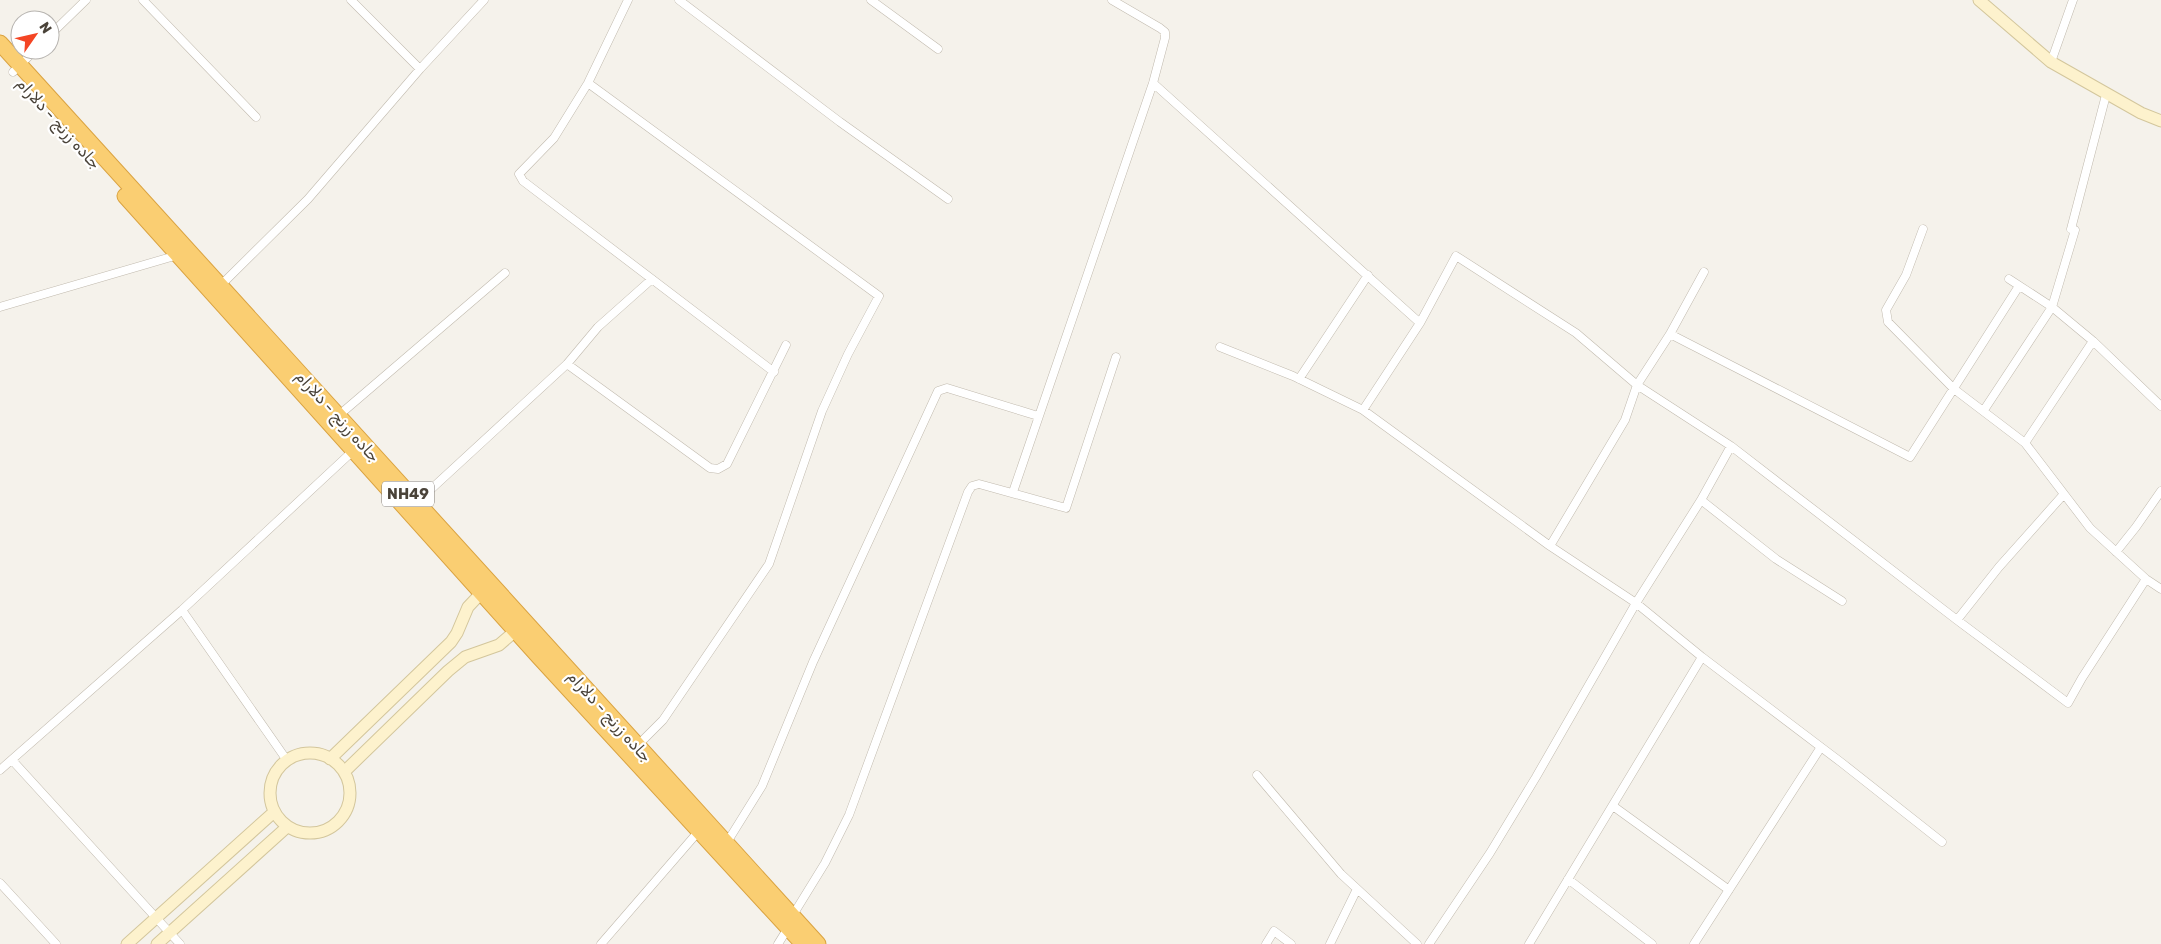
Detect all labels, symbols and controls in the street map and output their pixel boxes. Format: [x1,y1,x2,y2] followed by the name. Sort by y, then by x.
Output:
[10,10,60,60] north arrow
[35,19,55,37] text: N
[11,74,105,174] street label: جاده زرنج - دلارام
[290,367,384,467] street label: جاده زرنج - دلارام
[382,482,434,506] road number: NH49
[562,667,656,767] street label: جاده زرنج - دلارام

